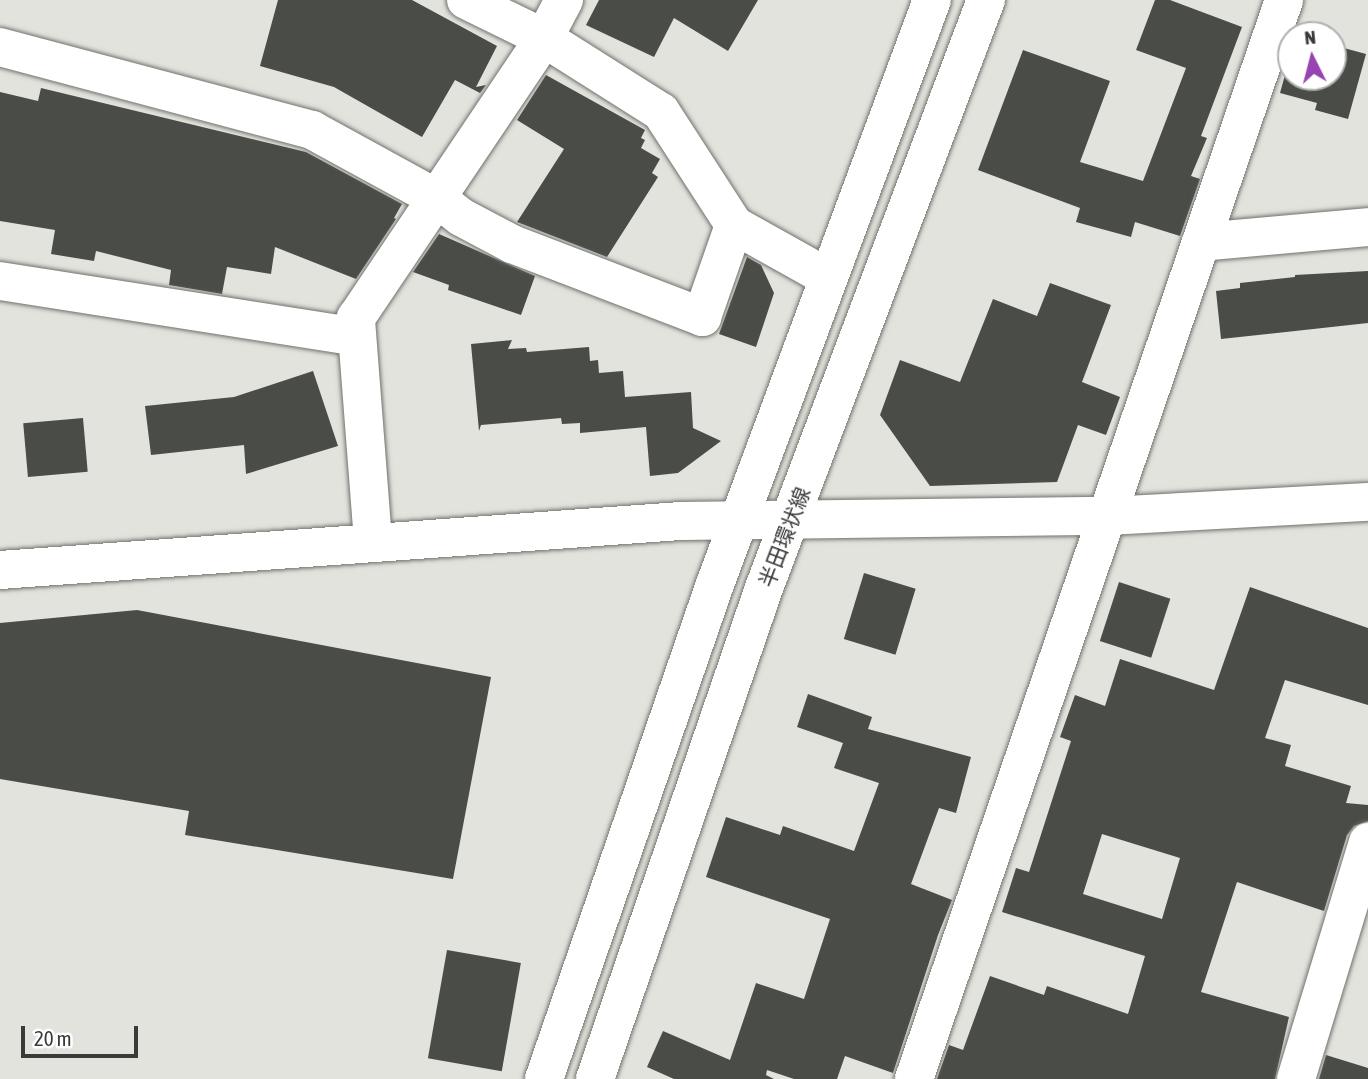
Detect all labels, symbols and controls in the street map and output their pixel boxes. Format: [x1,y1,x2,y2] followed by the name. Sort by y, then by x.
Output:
[1277,21,1347,91] north arrow
[1303,26,1317,49] text: N
[753,483,815,591] street label: 半田環状線
[24,1012,142,1056] scale bar
[34,1026,72,1050] text: 20 m

